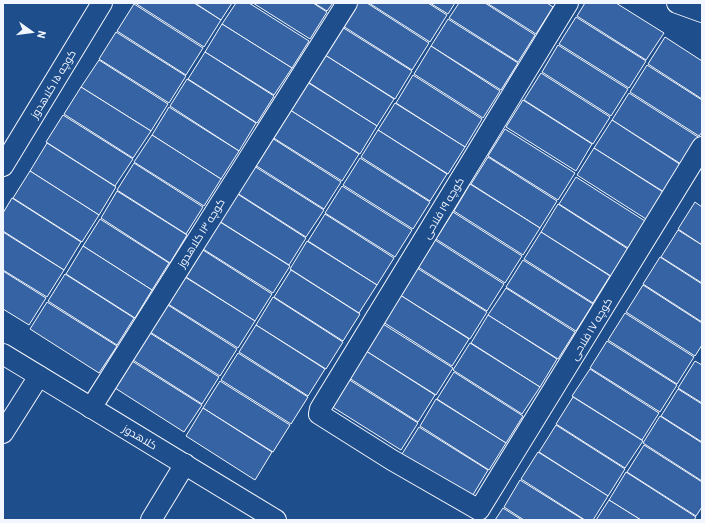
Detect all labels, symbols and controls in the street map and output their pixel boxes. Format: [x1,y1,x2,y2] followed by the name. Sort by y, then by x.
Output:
[12,12,52,52] north arrow
[35,29,49,40] text: N
[27,47,79,122] street label: کوچه ۱۵ کلاهدوز
[419,175,467,241] street label: کوچه ۱۹ فلاحی
[174,196,228,271] street label: کوچه ۱۳ کلاهدوز
[567,295,615,363] street label: کوچه ۱۷ فلاحی
[119,421,160,453] street label: کلاهدوز

